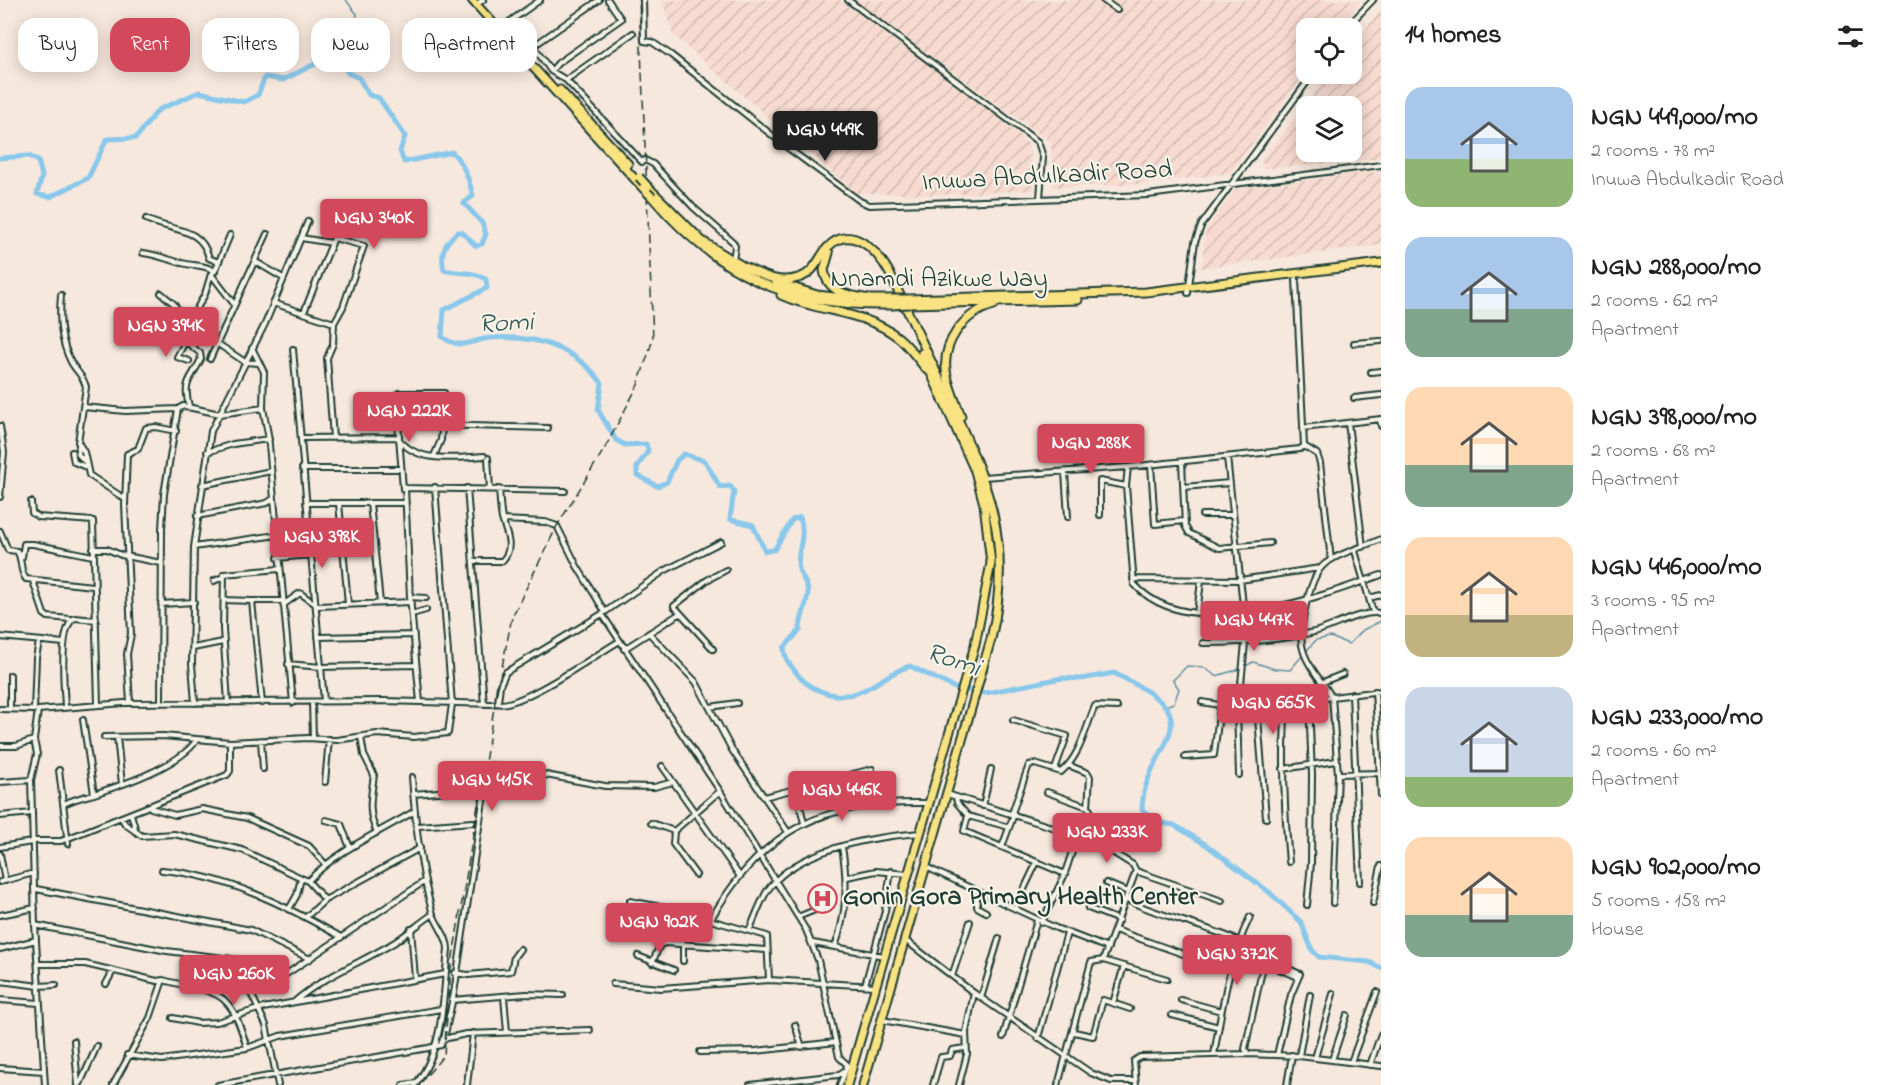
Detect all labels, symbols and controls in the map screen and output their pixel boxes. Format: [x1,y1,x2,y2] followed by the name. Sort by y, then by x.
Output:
[1405,17,1501,55] text: 14 homes
[18,18,98,72] chip: Buy
[110,18,190,72] chip: Rent
[202,18,299,72] chip: Filters
[311,18,390,72] chip: New
[402,18,537,72] chip: Apartment
[1296,18,1362,162] map controls
[1296,18,1362,84] button: locate
[1834,20,1867,53] icon: filters
[1296,96,1362,162] button: layers
[1591,99,1758,137] text: NGN 449,000/mo
[763,111,887,162] pin: NGN 449K
[1453,111,1525,183] icon: home
[787,116,863,145] text: NGN 449K
[1591,137,1715,166] text: 2 rooms · 78 m²
[921,151,1174,203] street label: Inuwa Abdulkadir Road
[1591,166,1784,195] text: Inuwa Abdulkadir Road
[312,199,436,250] pin: NGN 340K
[334,204,414,233] text: NGN 340K
[1591,249,1761,287] text: NGN 288,000/mo
[830,261,1048,299] street label: Nnamdi Azikwe Way
[1453,261,1525,333] icon: home
[1591,287,1718,316] text: 2 rooms · 62 m²
[478,303,536,344] water label: Romi
[104,307,228,358] pin: NGN 394K
[128,312,204,341] text: NGN 394K
[1591,316,1679,345] text: Apartment
[347,392,471,443] pin: NGN 222K
[367,397,451,426] text: NGN 222K
[1591,399,1757,437] text: NGN 398,000/mo
[1453,411,1525,483] icon: home
[1029,424,1153,475] pin: NGN 288K
[1051,429,1131,458] text: NGN 288K
[1591,437,1716,466] text: 2 rooms · 68 m²
[1591,466,1679,495] text: Apartment
[260,518,384,569] pin: NGN 398K
[284,523,360,552] text: NGN 398K
[1591,549,1762,587] text: NGN 446,000/mo
[1453,561,1525,633] icon: home
[1591,587,1715,616] text: 3 rooms · 95 m²
[1192,601,1316,652] pin: NGN 447K
[1215,606,1293,635] text: NGN 447K
[1591,616,1679,645] text: Apartment
[921,634,987,689] water label: Romi
[1211,684,1335,735] pin: NGN 665K
[1231,689,1315,718] text: NGN 665K
[1591,699,1763,737] text: NGN 233,000/mo
[1453,711,1525,783] icon: home
[1591,737,1717,766] text: 2 rooms · 60 m²
[430,761,554,812] pin: NGN 415K
[452,766,532,795] text: NGN 415K
[1591,766,1679,795] text: Apartment
[780,771,904,822] pin: NGN 446K
[802,776,882,805] text: NGN 446K
[1045,813,1169,864] pin: NGN 233K
[1067,818,1147,847] text: NGN 233K
[1591,849,1761,887] text: NGN 902,000/mo
[1453,861,1525,933] icon: home
[843,879,1198,917] place label: Gonin Gora Primary Health Center
[806,882,838,914] hospital icon: Gonin Gora Primary Health Center
[1591,887,1726,916] text: 5 rooms · 158 m²
[597,903,721,954] pin: NGN 902K
[620,908,698,937] text: NGN 902K
[1591,916,1644,945] text: House
[1175,935,1299,986] pin: NGN 372K
[1197,940,1277,969] text: NGN 372K
[172,955,296,1006] pin: NGN 260K
[193,960,275,989] text: NGN 260K

